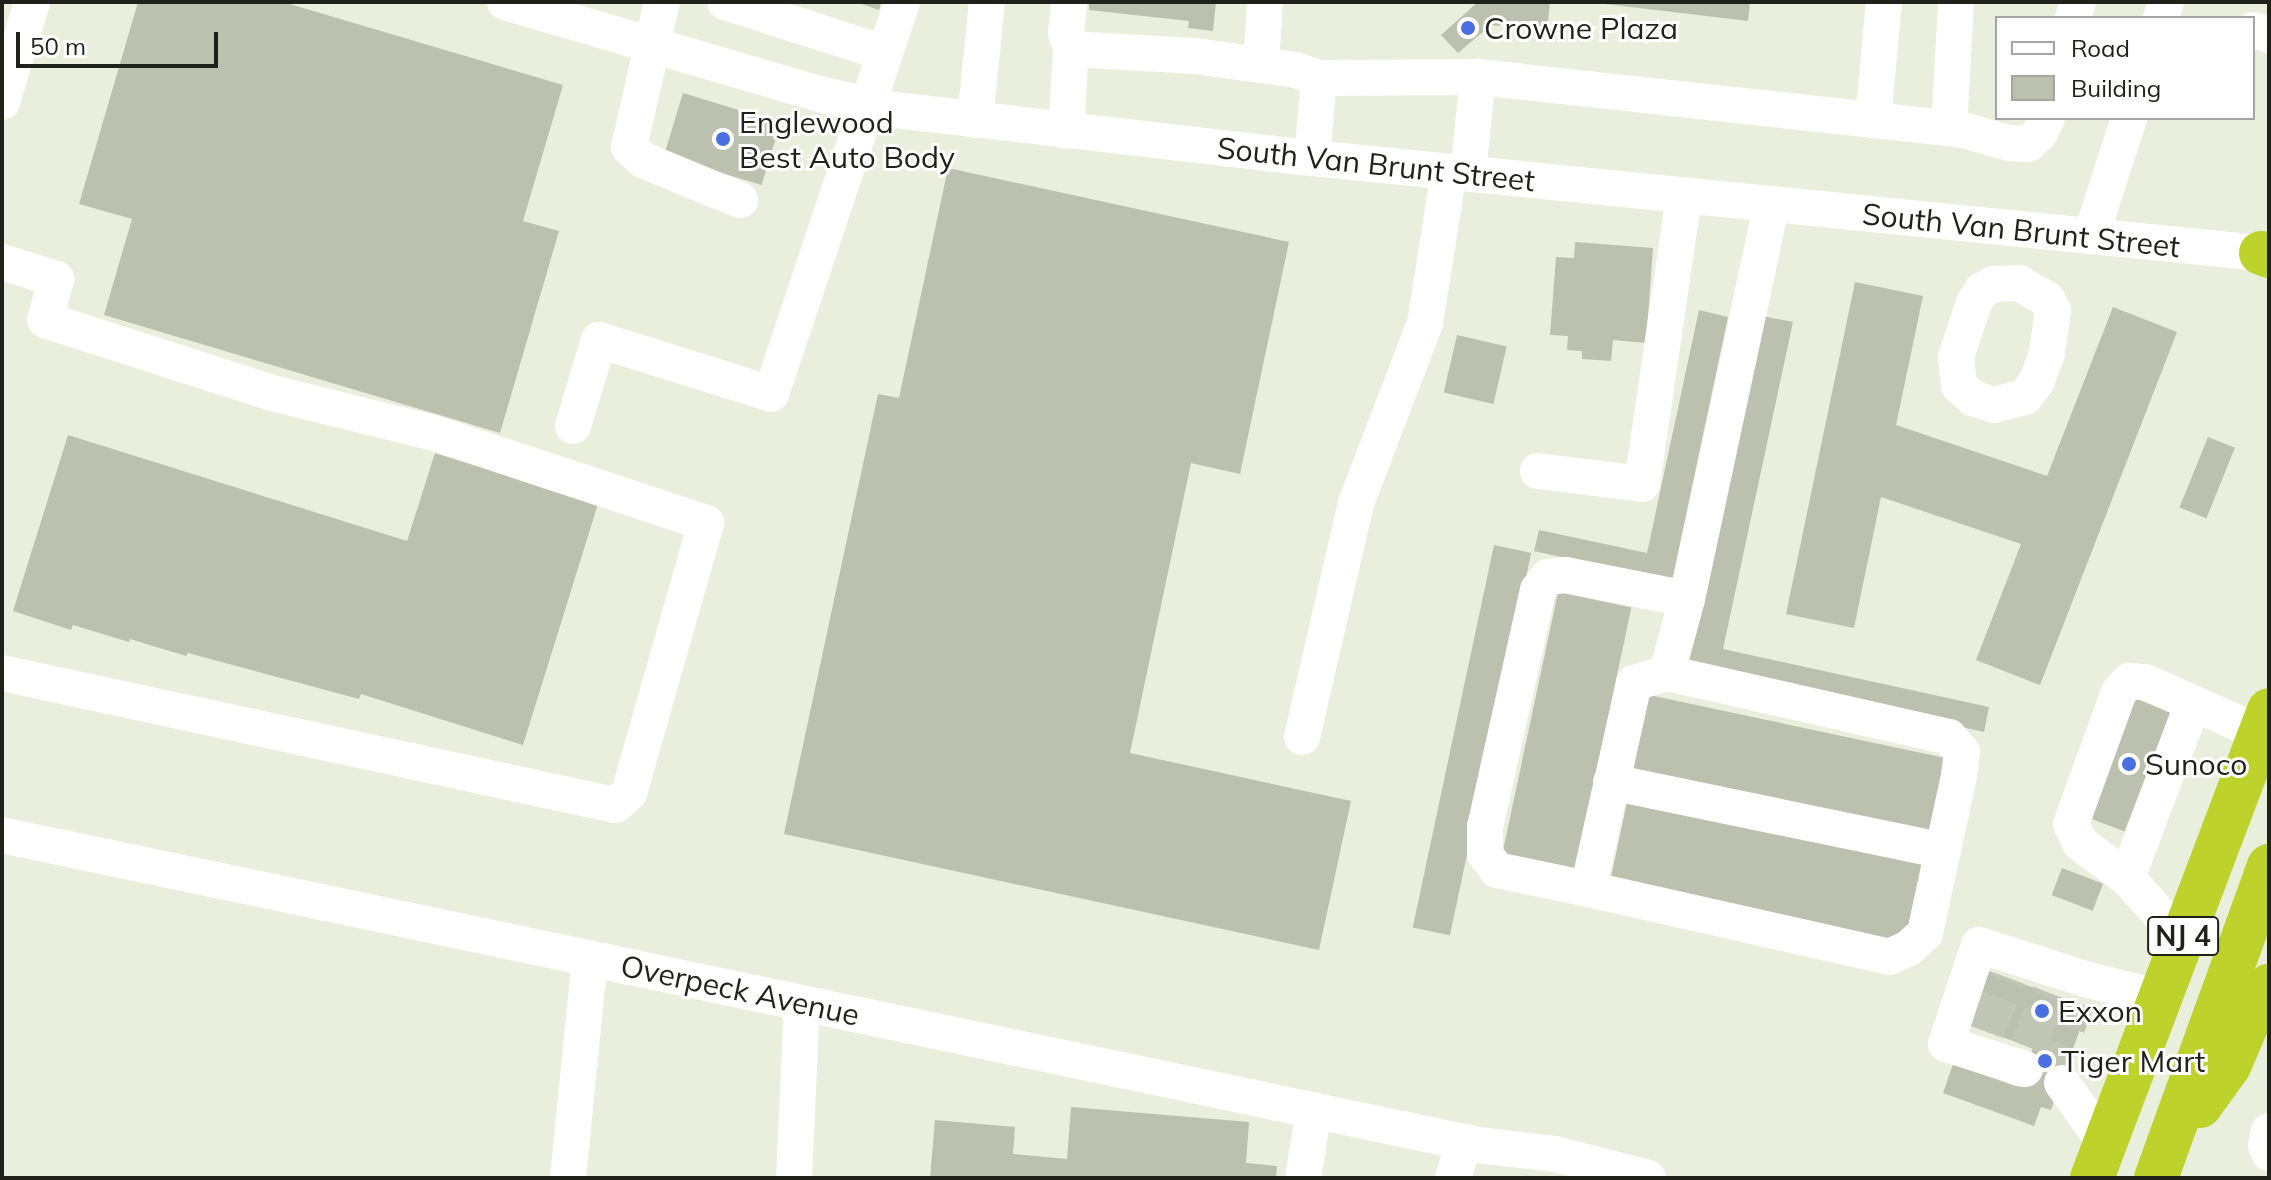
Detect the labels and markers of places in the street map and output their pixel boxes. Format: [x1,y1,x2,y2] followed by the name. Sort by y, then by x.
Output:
[1484,10,1678,46] place label: Crowne Plaza
[1459,19,1477,37] marker: Crowne Plaza
[739,104,955,174] place label: Englewood Best Auto Body
[714,130,732,148] marker: Englewood Best Auto Body
[2145,746,2247,782] place label: Sunoco
[2120,755,2138,773] marker: Sunoco
[2058,993,2142,1029] place label: Exxon
[2033,1002,2051,1020] marker: Exxon
[2061,1043,2205,1079] place label: Tiger Mart
[2036,1052,2054,1070] marker: Tiger Mart

